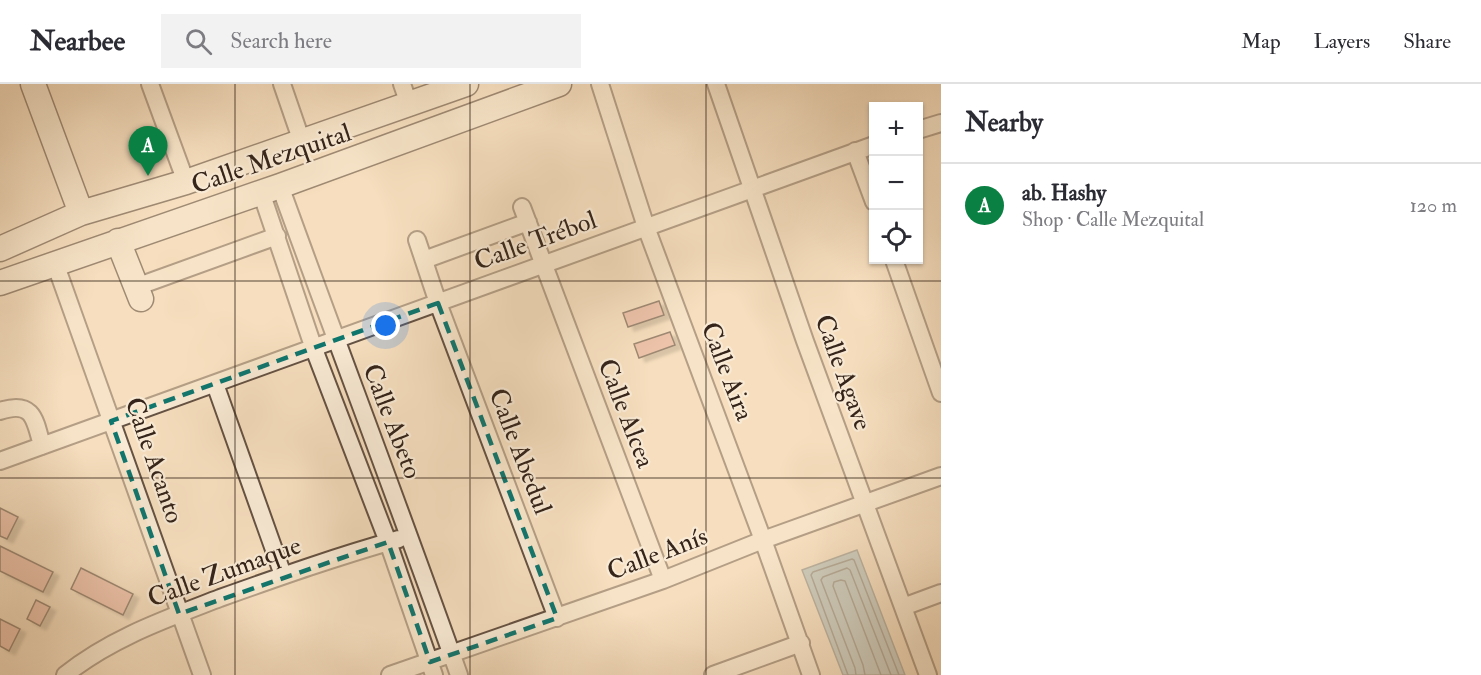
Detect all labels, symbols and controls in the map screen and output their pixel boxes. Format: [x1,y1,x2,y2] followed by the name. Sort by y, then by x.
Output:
[161,14,581,68] search box
[30,24,125,59] text: Nearbee
[182,25,215,58] icon: search
[230,27,332,55] text: Search here
[1241,28,1281,55] text: Map
[1314,28,1370,55] text: Layers
[1403,28,1451,55] text: Share
[869,102,923,264] map controls
[869,102,923,156] button: +
[965,107,1043,139] text: Nearby
[187,117,356,201] street label: Calle Mezquital
[128,126,168,176] pin: A
[869,156,923,210] button: −
[1022,179,1106,207] text: ab. Hashy
[978,193,991,218] text: A
[1410,193,1457,218] text: 120 m
[470,204,601,278] street label: Calle Trébol
[1022,207,1204,232] text: Shop · Calle Mezquital
[869,210,923,264] button: locate
[807,310,879,435] street label: Calle Agave
[371,311,400,340] your location
[694,318,761,425] street label: Calle Aira
[591,354,662,473] street label: Calle Alcea
[356,360,429,483] street label: Calle Abeto
[481,384,559,519] street label: Calle Abedul
[118,393,191,527] street label: Calle Acanto
[603,520,712,588] street label: Calle Anís
[143,529,306,614] street label: Calle Zumaque

